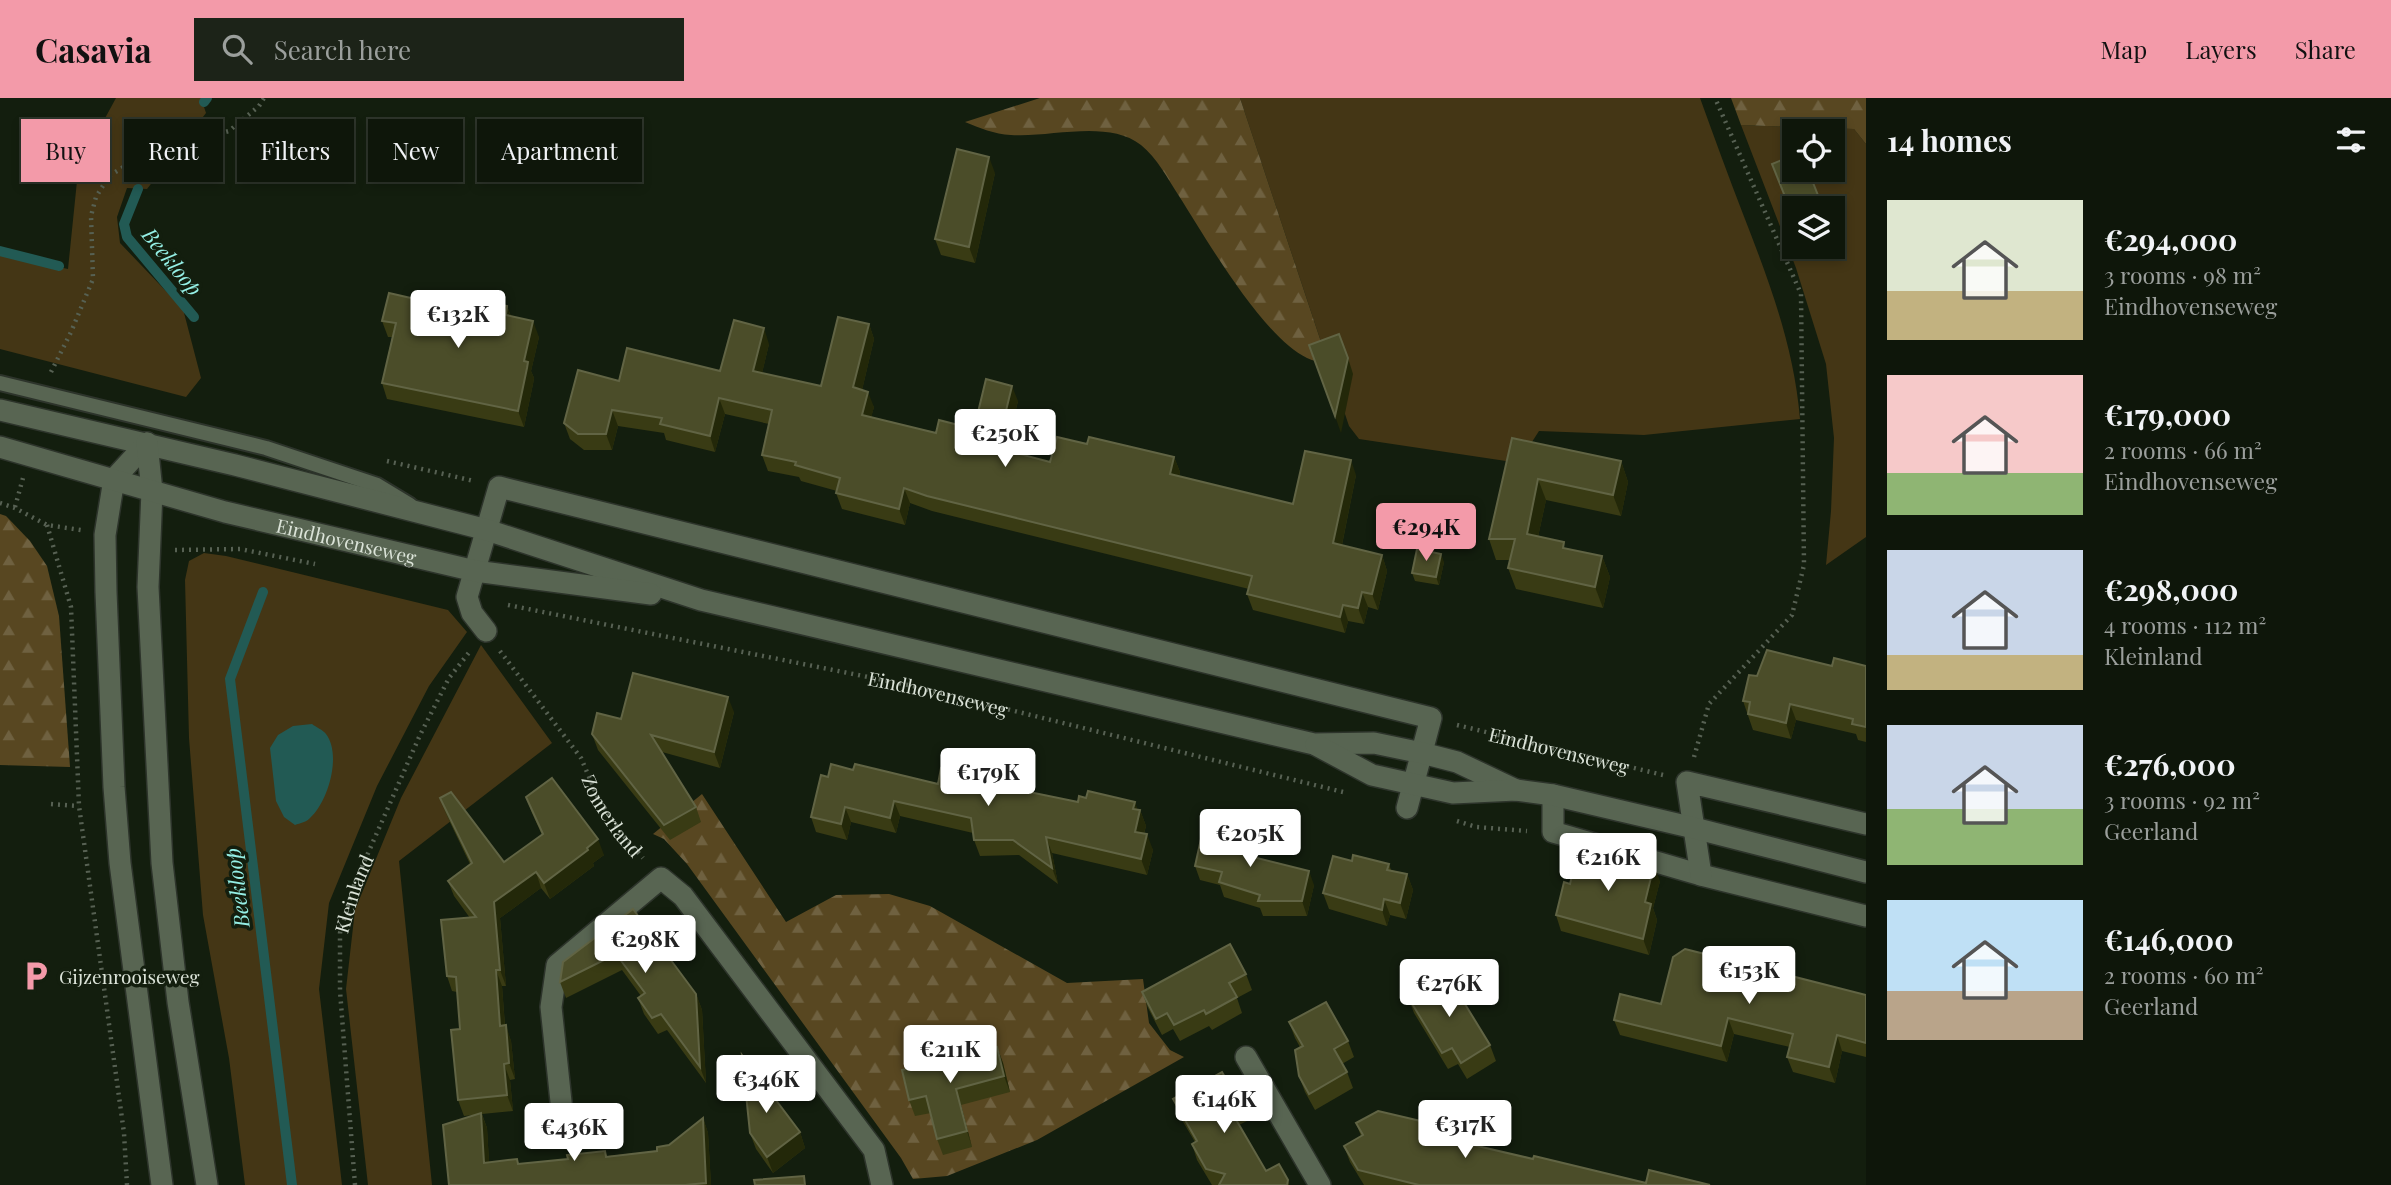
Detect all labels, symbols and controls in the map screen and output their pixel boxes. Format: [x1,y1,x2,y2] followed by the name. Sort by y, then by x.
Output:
[194,18,684,81] search box
[35,27,152,71] text: Casavia
[218,30,256,68] icon: search
[274,32,411,67] text: Search here
[2101,33,2147,65] text: Map
[2185,33,2257,65] text: Layers
[2295,33,2356,65] text: Share
[21,119,110,182] chip: Buy
[124,119,223,182] chip: Rent
[237,119,354,182] chip: Filters
[368,119,463,182] chip: New
[477,119,642,182] chip: Apartment
[1782,119,1845,259] map controls
[1782,119,1845,182] button: locate
[1887,120,2012,160] text: 14 homes
[2332,121,2370,159] icon: filters
[1782,196,1845,259] button: layers
[2104,219,2237,259] text: €294,000
[136,220,209,301] water label: Beekloop
[1943,228,2027,312] icon: home
[2104,259,2261,290] text: 3 rooms · 98 m²
[409,290,507,350] pin: €132K
[2104,290,2277,321] text: Eindhovenseweg
[426,297,490,328] text: €132K
[2104,394,2231,434] text: €179,000
[1943,403,2027,487] icon: home
[956,410,1054,469] pin: €250K
[971,416,1039,447] text: €250K
[2104,434,2262,465] text: 2 rooms · 66 m²
[2104,465,2277,496] text: Eindhovenseweg
[1377,504,1475,563] pin: €294K
[1392,510,1460,541] text: €294K
[274,512,419,570] street label: Eindhovenseweg
[2104,569,2238,609] text: €298,000
[1943,578,2027,662] icon: home
[2104,609,2266,640] text: 4 rooms · 112 m²
[2104,640,2203,671] text: Kleinland
[866,664,1011,722] street label: Eindhovenseweg
[1486,720,1632,779] street label: Eindhovenseweg
[2104,744,2236,784] text: €276,000
[939,748,1037,808] pin: €179K
[1943,753,2027,837] icon: home
[956,755,1020,786] text: €179K
[576,770,649,862] street label: Zomerland
[2104,784,2260,815] text: 3 rooms · 92 m²
[1201,810,1299,869] pin: €205K
[2104,815,2198,846] text: Geerland
[1216,816,1284,847] text: €205K
[1559,834,1657,893] pin: €216K
[1576,840,1640,871] text: €216K
[217,847,255,930] water label: Beekloop
[328,850,379,936] street label: Kleinland
[596,916,694,975] pin: €298K
[2104,919,2234,959] text: €146,000
[611,922,679,953] text: €298K
[1943,928,2027,1012] icon: home
[1700,946,1798,1006] pin: €153K
[1718,953,1780,984] text: €153K
[19,959,53,993] parking icon: Gijzenrooiseweg
[2104,959,2264,990] text: 2 rooms · 60 m²
[1400,960,1498,1019] pin: €276K
[59,963,200,989] place label: Gijzenrooiseweg
[1416,966,1482,997] text: €276K
[2104,990,2198,1021] text: Geerland
[901,1026,999,1085] pin: €211K
[920,1032,980,1063] text: €211K
[717,1056,815,1115] pin: €346K
[733,1062,800,1093] text: €346K
[1175,1076,1273,1135] pin: €146K
[1192,1082,1256,1113] text: €146K
[1416,1100,1514,1160] pin: €317K
[525,1104,623,1163] pin: €436K
[1434,1107,1496,1138] text: €317K
[541,1110,608,1141] text: €436K

